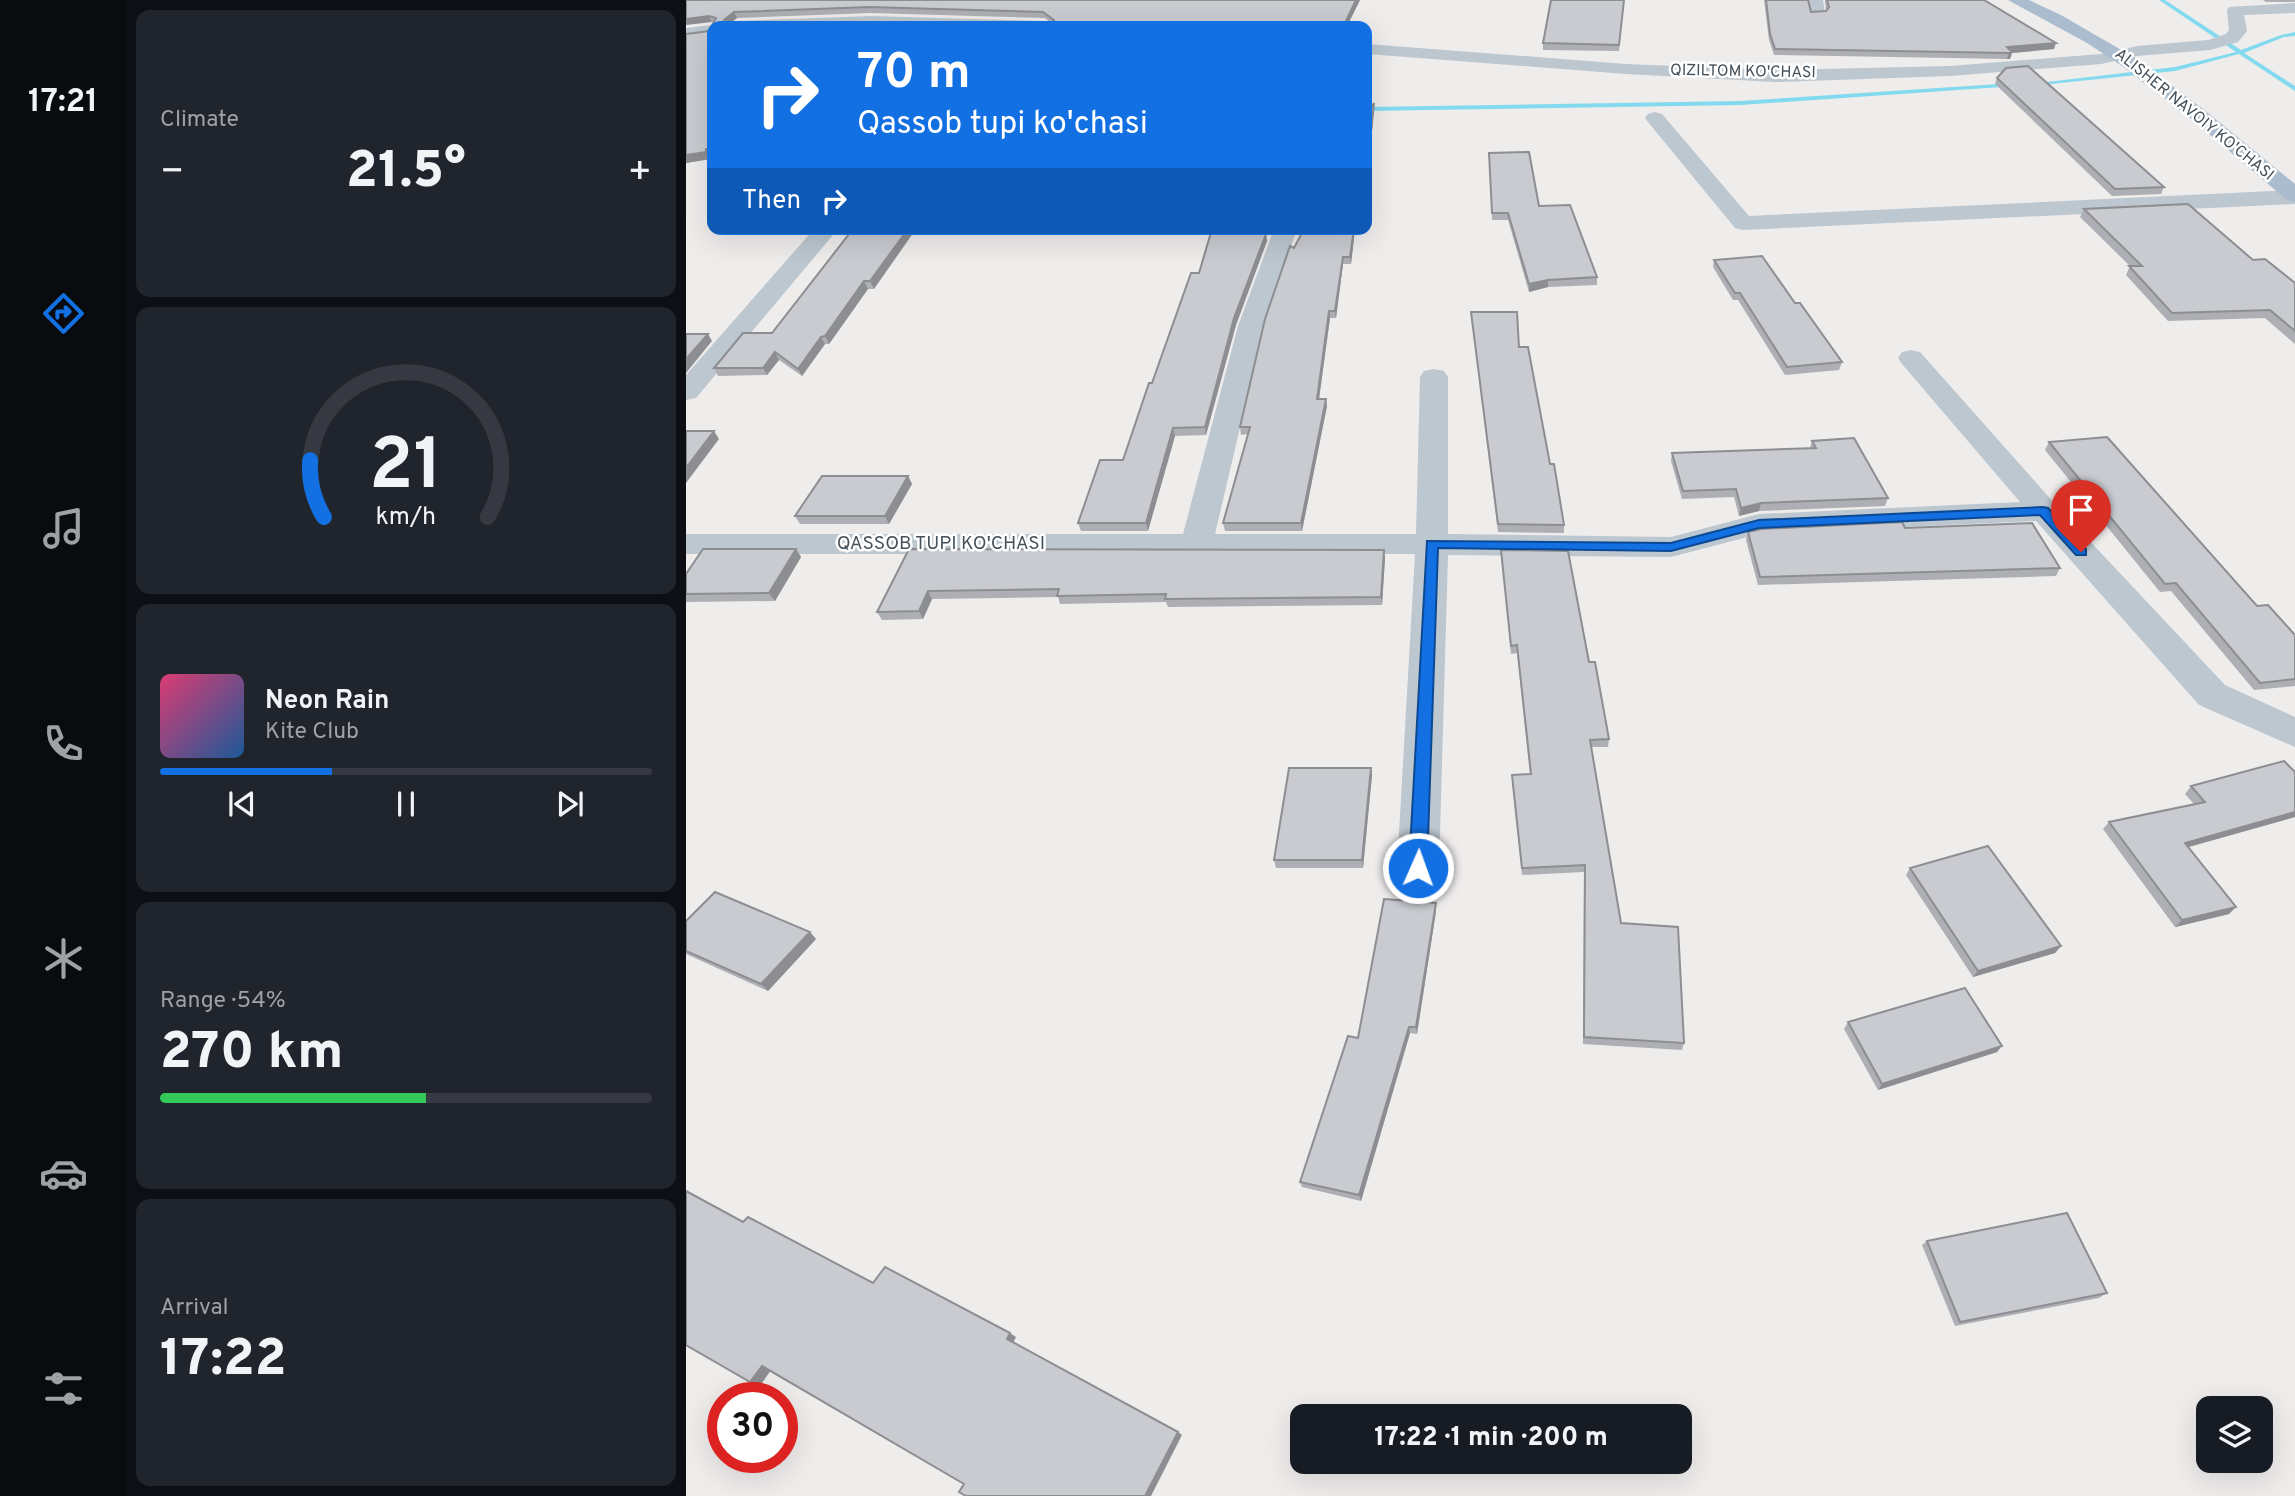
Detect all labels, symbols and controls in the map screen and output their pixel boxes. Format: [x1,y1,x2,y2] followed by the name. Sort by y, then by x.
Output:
[857,44,971,106] text: 70 m
[2110,45,2278,185] street label: ALISHER NAVOIY KO'CHASI
[742,49,833,140] icon: right
[1670,61,1816,83] street label: QIZILTOM KO'CHASI
[28,83,98,123] text: 17:21
[857,105,1148,145] text: Qassob tupi ko'chasi
[160,106,239,135] text: Climate
[346,140,466,206] text: 21.5°
[160,149,185,198] text: −
[627,149,652,198] text: +
[815,182,853,220] icon: right
[742,185,801,218] text: Then
[39,289,88,338] icon: directions
[369,423,443,515] text: 21
[2051,480,2111,552] pin
[2062,491,2100,529] icon: arrive
[376,502,436,534] text: km/h
[39,504,88,553] icon: music
[837,532,1045,556] street label: QASSOB TUPI KO'CHASI
[265,685,390,718] text: Neon Rain
[265,718,359,747] text: Kite Club
[39,719,88,768] icon: phone
[223,785,261,823] icon: previous
[387,785,425,823] icon: pause
[551,785,589,823] icon: next
[1381,831,1455,905] position arrow
[39,934,88,983] icon: climate
[160,987,286,1016] text: Range · 54%
[160,1021,343,1087] text: 270 km
[39,1149,88,1198] icon: car
[160,1294,229,1323] text: Arrival
[160,1328,287,1394] text: 17:22
[39,1364,88,1413] icon: filters
[707,1382,798,1473] speed limit sign: 30
[2196,1396,2273,1473] map controls
[2196,1396,2273,1473] button: layers
[1374,1422,1608,1455] text: 17:22 · 1 min · 200 m

